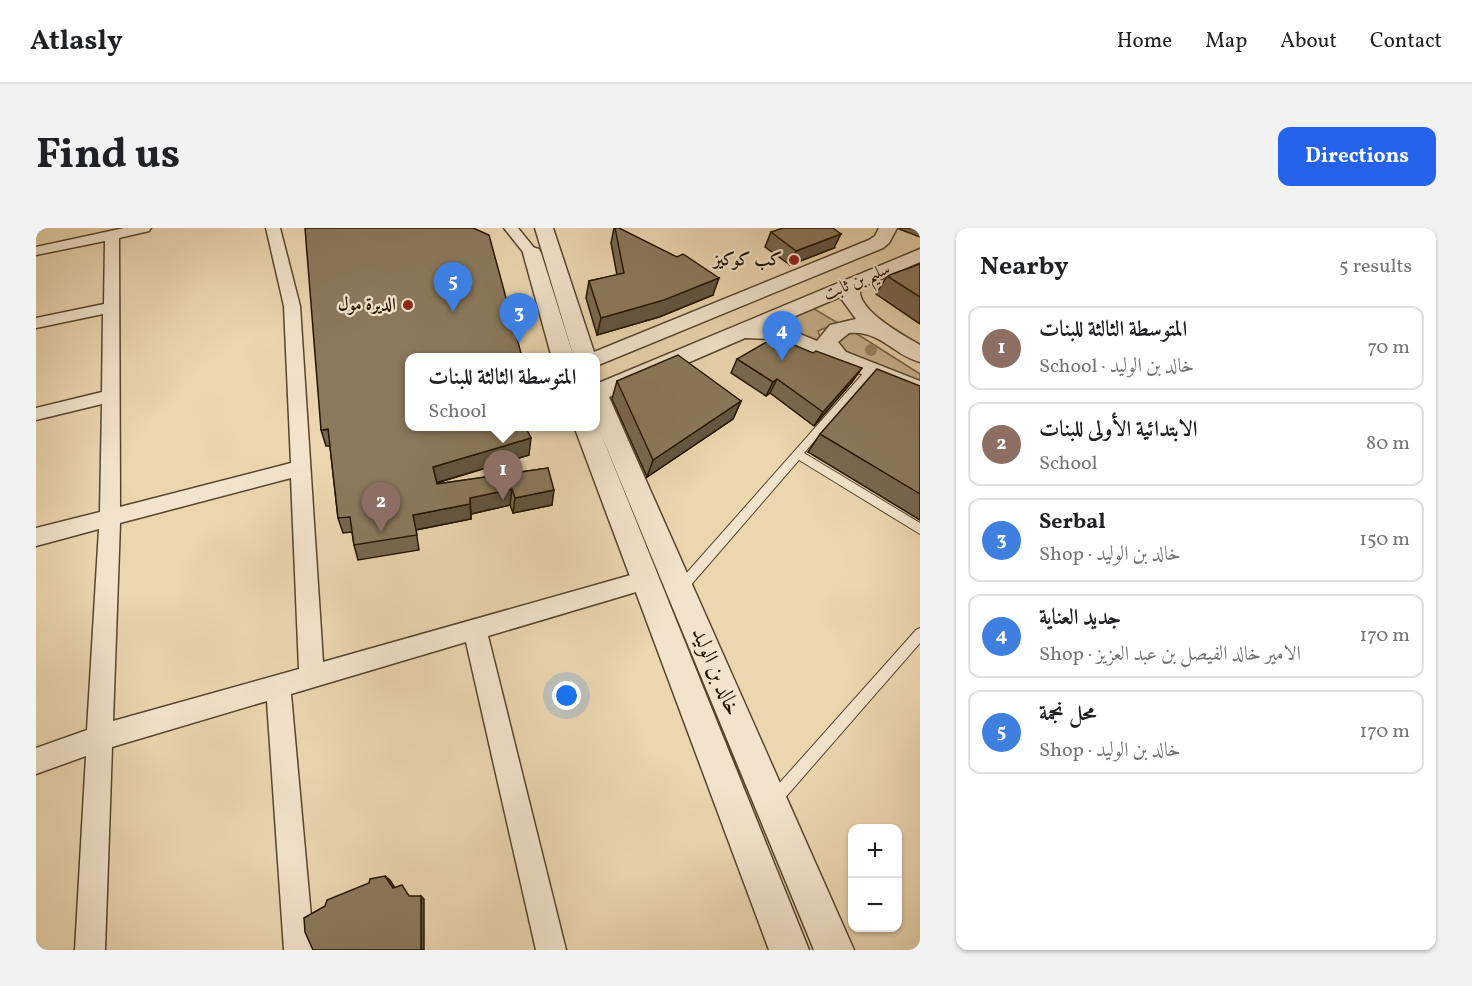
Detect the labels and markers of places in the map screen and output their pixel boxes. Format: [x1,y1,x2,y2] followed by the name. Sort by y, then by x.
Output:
[711,248,782,273] place label: كب كوكيز
[787,253,801,267] marker: كب كوكيز
[434,262,472,312] pin: 5
[338,293,396,318] place label: الديرة مول
[500,294,538,343] pin: 3
[401,298,415,312] marker: الديرة مول
[762,312,802,361] pin: 4
[484,450,522,500] pin: 1
[362,482,400,532] pin: 2

